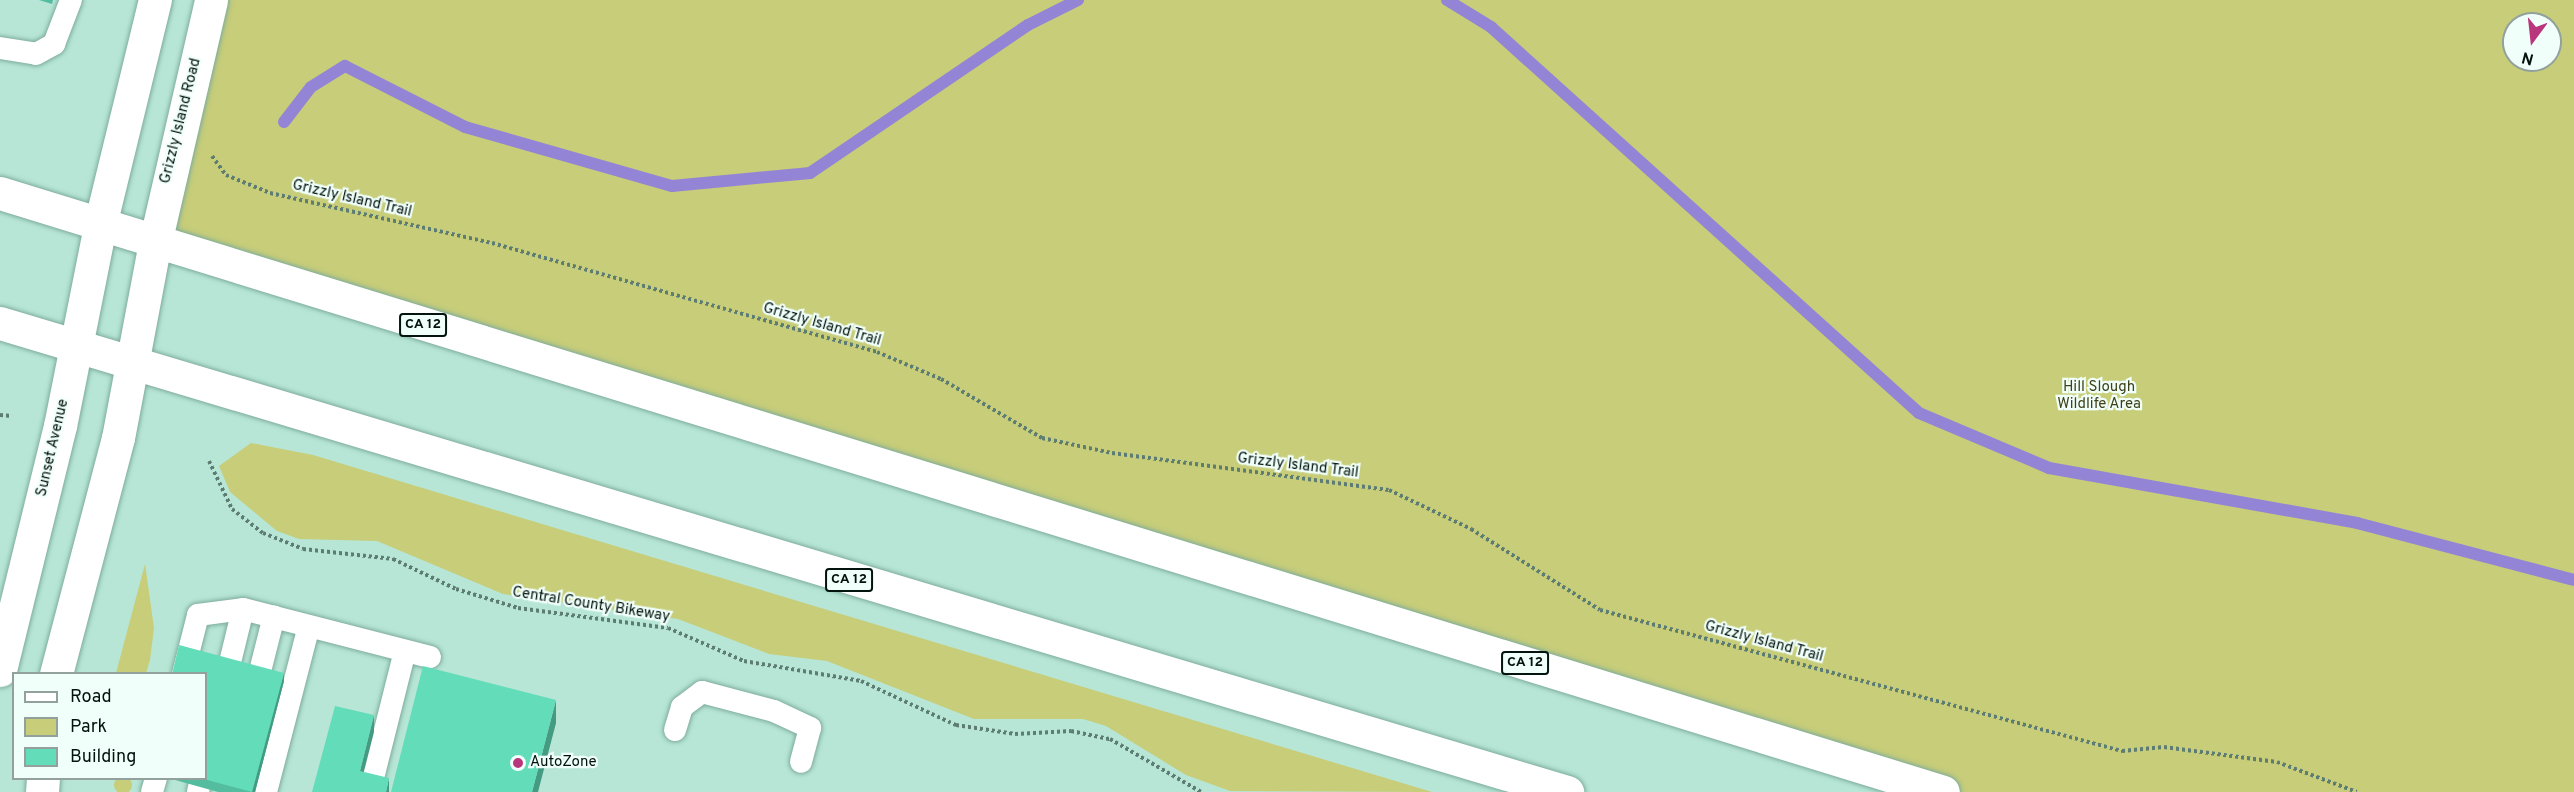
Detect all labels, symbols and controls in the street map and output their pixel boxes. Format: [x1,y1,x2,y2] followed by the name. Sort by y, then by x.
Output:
[2502,12,2562,72] north arrow
[2520,46,2536,69] text: N
[157,56,205,186] street label: Grizzly Island Road
[290,176,414,222] street label: Grizzly Island Trail
[761,299,883,351] street label: Grizzly Island Trail
[398,314,448,336] road number: CA 12
[2057,378,2141,413] park label: Hill Slough Wildlife Area
[33,397,73,499] street label: Sunset Avenue
[1236,450,1360,482] street label: Grizzly Island Trail
[824,569,874,591] road number: CA 12
[511,584,671,626] street label: Central County Bikeway
[1702,617,1826,667] street label: Grizzly Island Trail
[1500,652,1550,674] road number: CA 12
[12,672,207,780] legend
[70,686,112,709] text: Road
[70,716,107,739] text: Park
[70,746,136,769] text: Building
[530,754,597,772] place label: AutoZone
[511,756,525,770] marker: AutoZone

